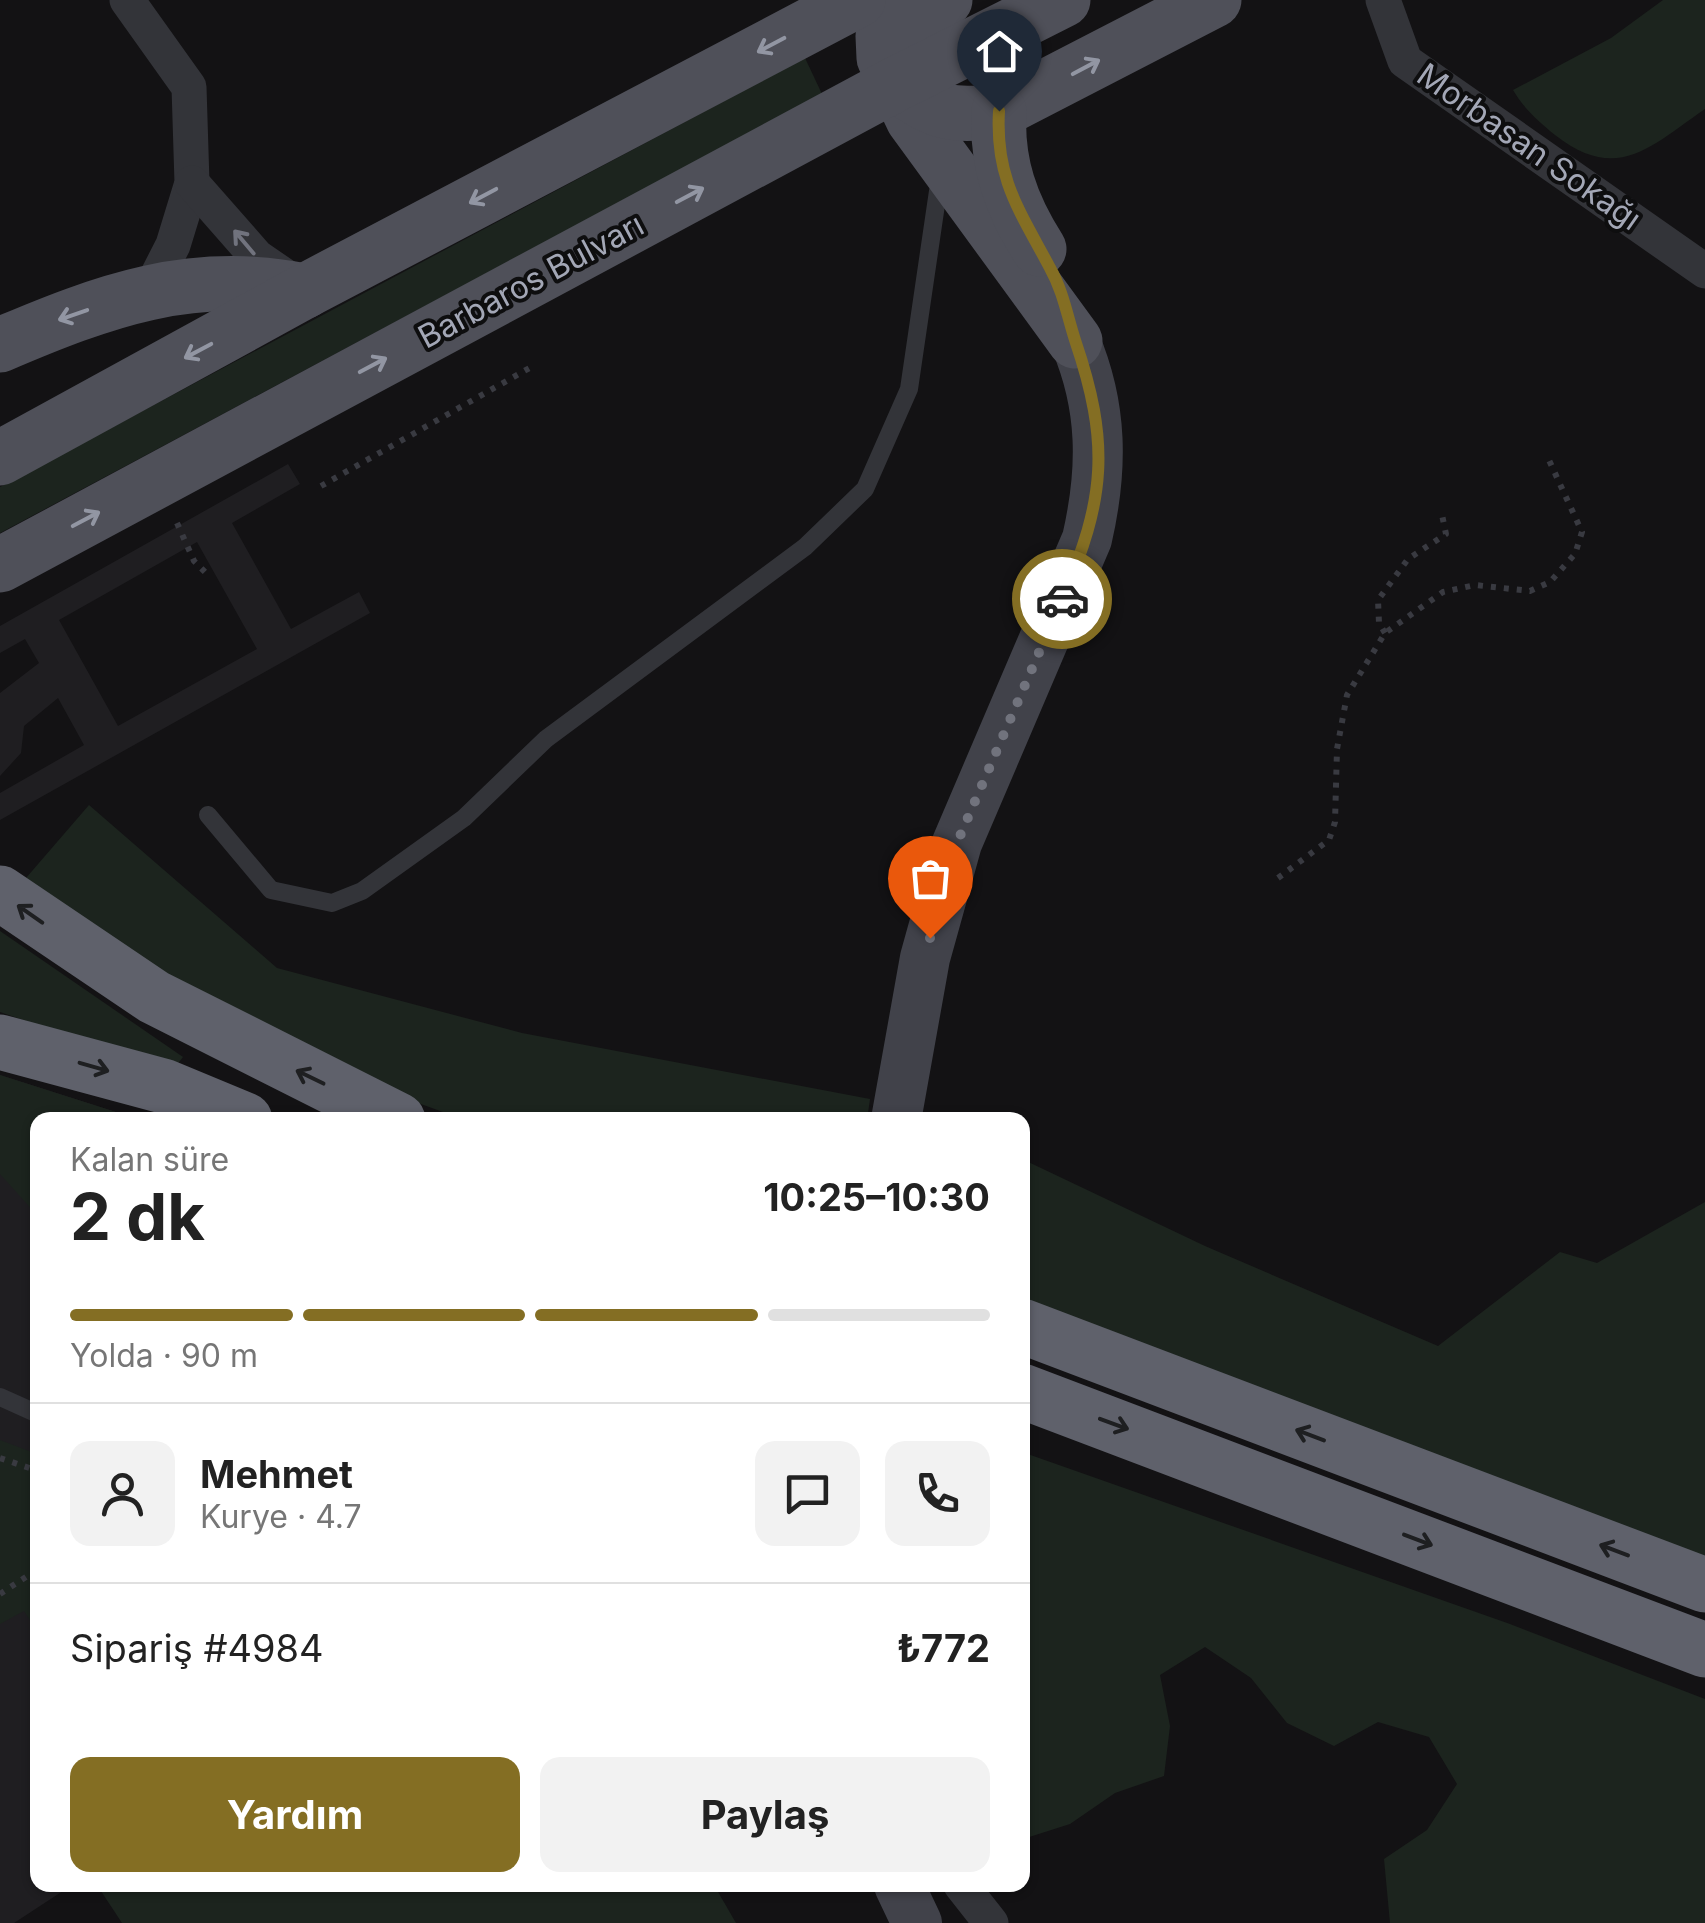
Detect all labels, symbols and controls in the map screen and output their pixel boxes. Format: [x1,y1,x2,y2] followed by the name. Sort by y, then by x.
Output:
[957,9,1042,112] pin
[972,24,1027,79] icon: home
[756,35,786,55] one-way arrow
[1410,55,1649,238] street label: Morbasan Sokağı
[1071,57,1101,77] one-way arrow
[674,185,704,204] one-way arrow
[469,187,499,206] one-way arrow
[411,205,650,356] street label: Barbaros Bulvarı
[233,230,256,255] one-way arrow
[59,307,90,325] one-way arrow
[183,342,213,362] one-way arrow
[357,355,387,375] one-way arrow
[71,508,100,528] one-way arrow
[1012,549,1112,649] courier
[1035,572,1090,627] icon: car
[888,836,973,939] pin
[903,851,958,906] icon: bag
[17,904,44,925] one-way arrow
[78,1059,109,1077] one-way arrow
[296,1067,326,1086] one-way arrow
[70,1140,229,1179] text: Kalan süre
[763,1174,990,1220] text: 10:25–10:30
[70,1177,205,1256] text: 2 dk
[70,1336,258,1375] text: Yolda · 90 m
[1098,1416,1129,1434] one-way arrow
[1295,1425,1326,1443] one-way arrow
[70,1441,175,1546] button: person
[755,1441,860,1546] button: chat
[885,1441,990,1546] button: phone
[200,1451,353,1497] text: Mehmet
[200,1497,362,1536] text: Kurye · 4.7
[1402,1532,1433,1550] one-way arrow
[1599,1540,1630,1558] one-way arrow
[70,1625,324,1671] text: Sipariş #4984
[897,1625,990,1671] text: ₺772
[70,1757,520,1872] button: Yardım
[540,1757,990,1872] button: Paylaş

